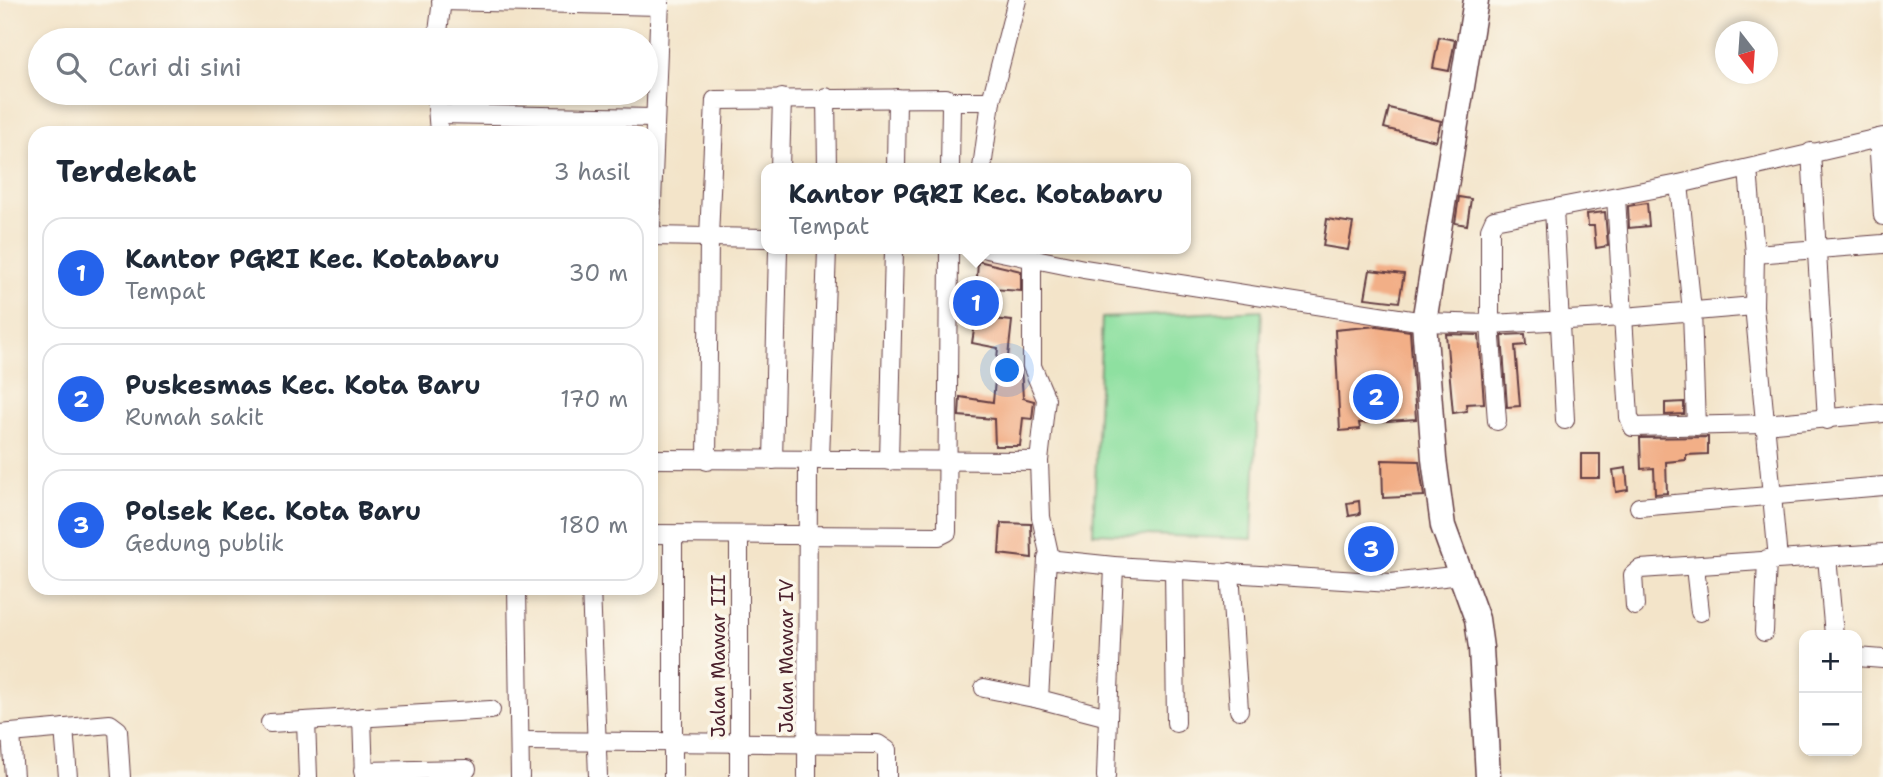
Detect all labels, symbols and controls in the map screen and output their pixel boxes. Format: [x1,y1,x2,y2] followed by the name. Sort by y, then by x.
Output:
[1715,21,1778,84] north arrow
[28,28,658,105] search box
[52,48,90,86] icon: search
[108,49,242,84] text: Cari di sini
[56,151,196,192] text: Terdekat
[554,157,630,187] text: 3 hasil
[761,163,1191,254] popup
[789,176,1163,211] text: Kantor PGRI Kec. Kotabaru
[789,211,870,241] text: Tempat
[125,241,500,276] text: Kantor PGRI Kec. Kotabaru
[76,258,86,288] text: 1
[569,258,628,288] text: 30 m
[125,276,206,306] text: Tempat
[953,277,999,329] pin: 1
[990,353,1024,387] your location
[125,367,481,402] text: Puskesmas Kec. Kota Baru
[1353,371,1399,423] pin: 2
[73,384,89,414] text: 2
[560,384,628,414] text: 170 m
[125,402,264,432] text: Rumah sakit
[125,493,421,528] text: Polsek Kec. Kota Baru
[73,510,89,540] text: 3
[559,510,628,540] text: 180 m
[1348,523,1394,575] pin: 3
[125,528,284,558] text: Gedung publik
[706,574,731,738] street label: Jalan Mawar III
[774,579,799,733] street label: Jalan Mawar IV
[1799,630,1862,756] map controls
[1799,630,1862,693] button: +
[1799,693,1862,756] button: −

